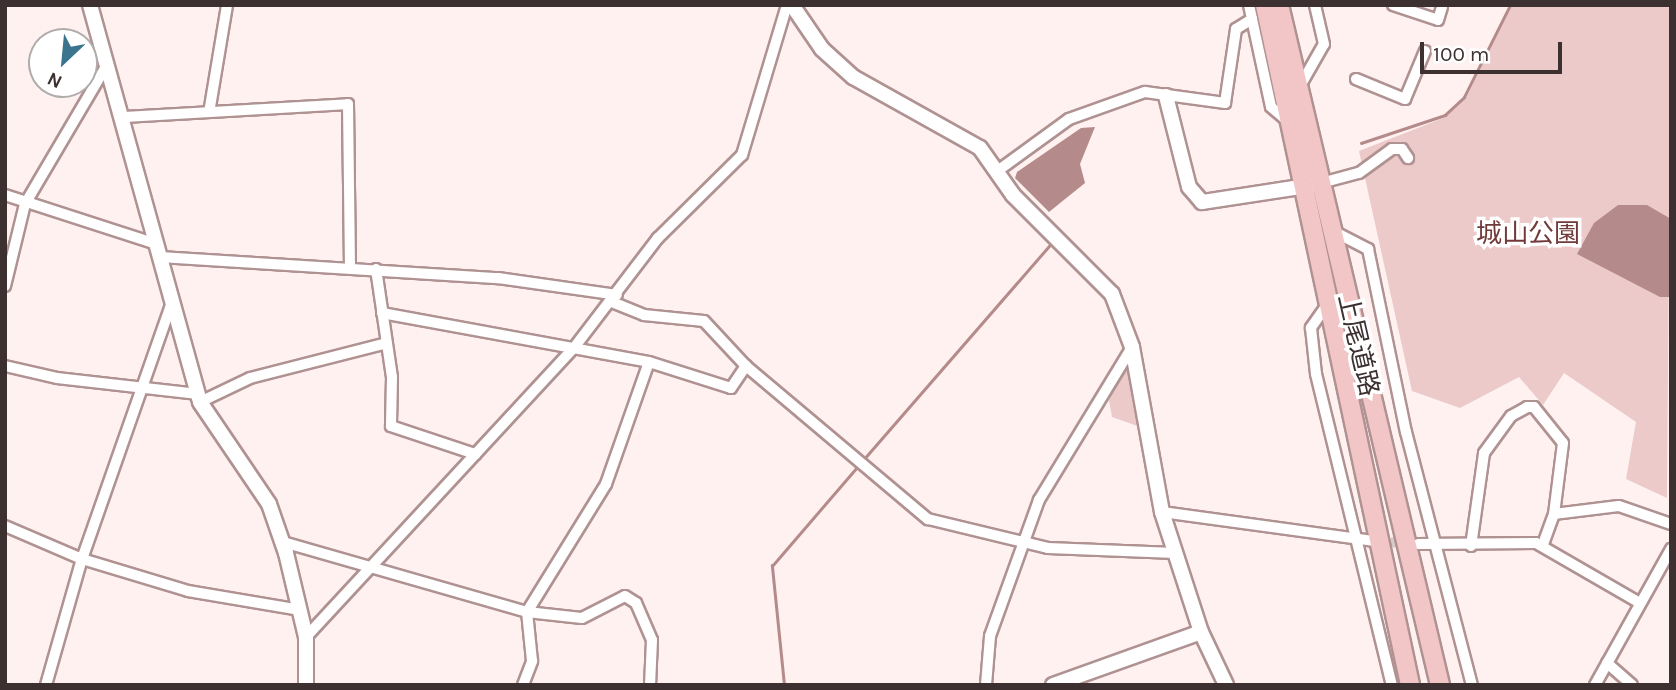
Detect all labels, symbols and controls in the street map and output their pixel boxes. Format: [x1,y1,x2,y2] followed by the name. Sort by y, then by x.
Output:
[28,28,98,98] north arrow
[1424,28,1566,72] scale bar
[1433,42,1490,66] text: 100 m
[44,67,66,93] text: N
[1476,218,1580,250] park label: 城山公園
[1331,291,1385,399] street label: 上尾道路

